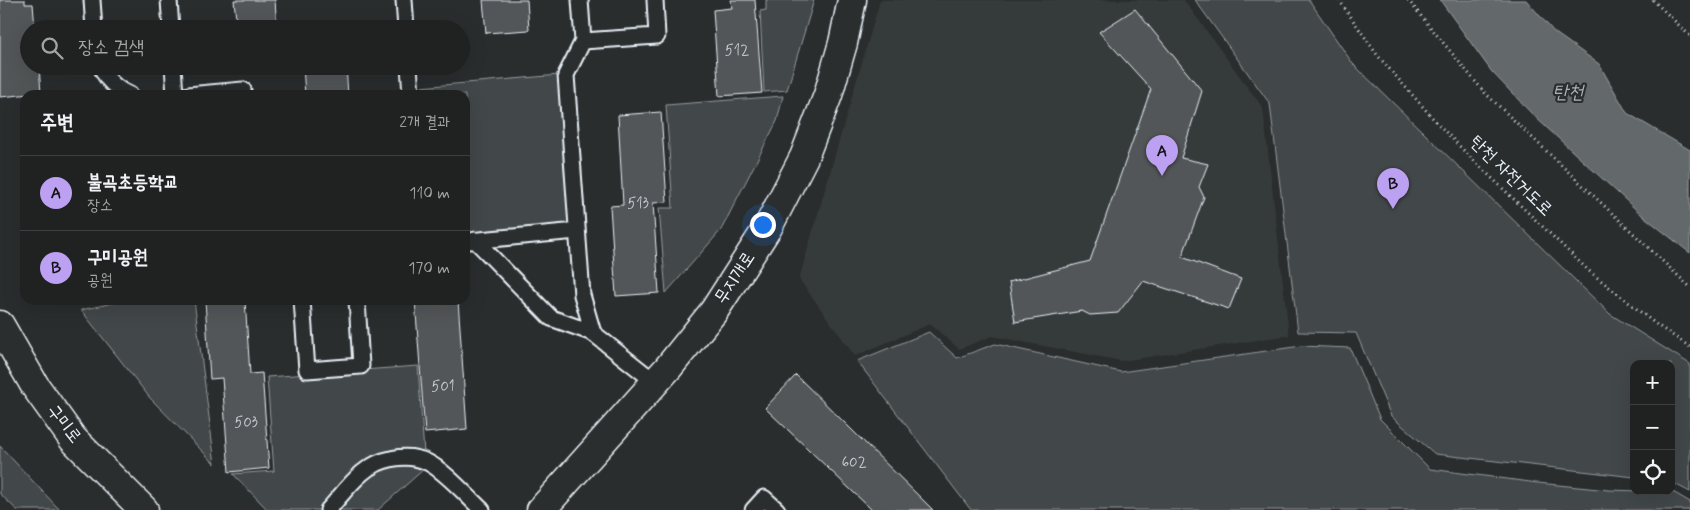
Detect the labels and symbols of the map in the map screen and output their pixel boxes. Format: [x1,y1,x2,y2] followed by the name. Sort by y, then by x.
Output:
[725,41,749,61] house number: 512
[1553,80,1585,105] water label: 탄천
[1464,130,1558,222] street label: 탄천 자전거도로
[1146,135,1178,176] pin: A
[1377,168,1409,209] pin: B
[627,194,649,214] house number: 513
[750,212,776,238] your location
[709,247,761,309] street label: 무지개로
[431,377,455,397] house number: 501
[41,399,87,449] street label: 구미로
[234,413,258,433] house number: 503
[841,453,867,473] house number: 602

